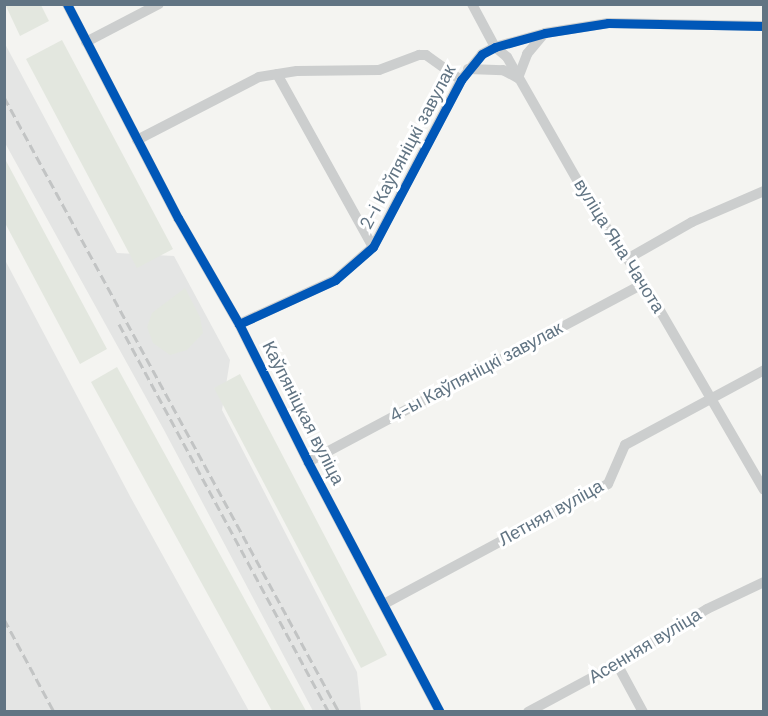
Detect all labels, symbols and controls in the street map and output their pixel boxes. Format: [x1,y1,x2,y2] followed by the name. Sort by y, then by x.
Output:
[355,61,461,233] street label: 2-і Каўпяніцкі завулак
[569,175,669,317] street label: вуліца Яна Чачота
[386,317,566,427] street label: 4-ы Каўпяніцкі завулак
[257,337,349,489] street label: Каўпяніцкая вуліца
[495,475,607,551] street label: Летняя вуліца
[585,604,705,688] street label: Асенняя вуліца

